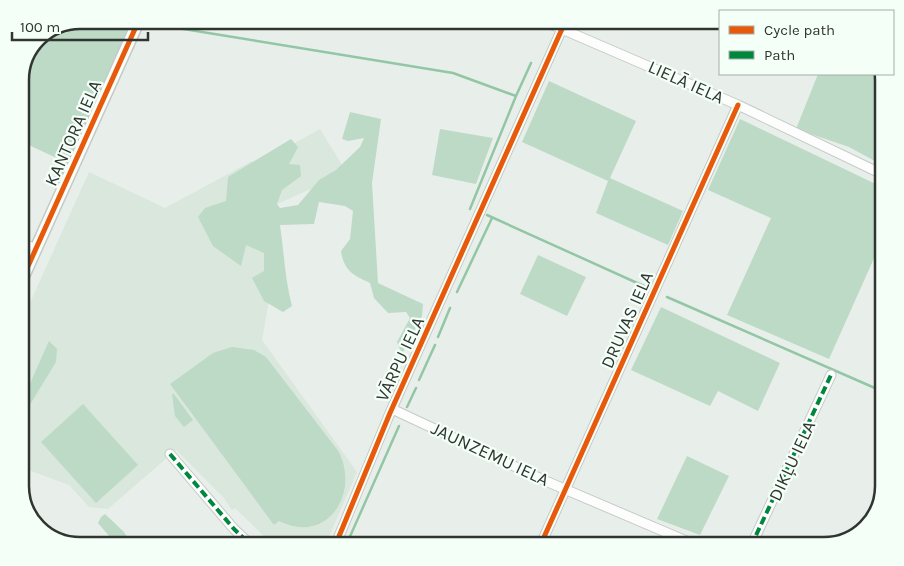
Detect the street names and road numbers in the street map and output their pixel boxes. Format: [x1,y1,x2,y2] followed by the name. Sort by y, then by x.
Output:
[645,56,727,108] street label: LIELĀ IELA
[40,77,106,189] street label: KANTORA IELA
[596,268,658,372] street label: DRUVAS IELA
[371,313,429,405] street label: VĀRPU IELA
[428,417,552,491] street label: JAUNZEMU IELA
[764,417,820,505] street label: DIKĻU IELA

